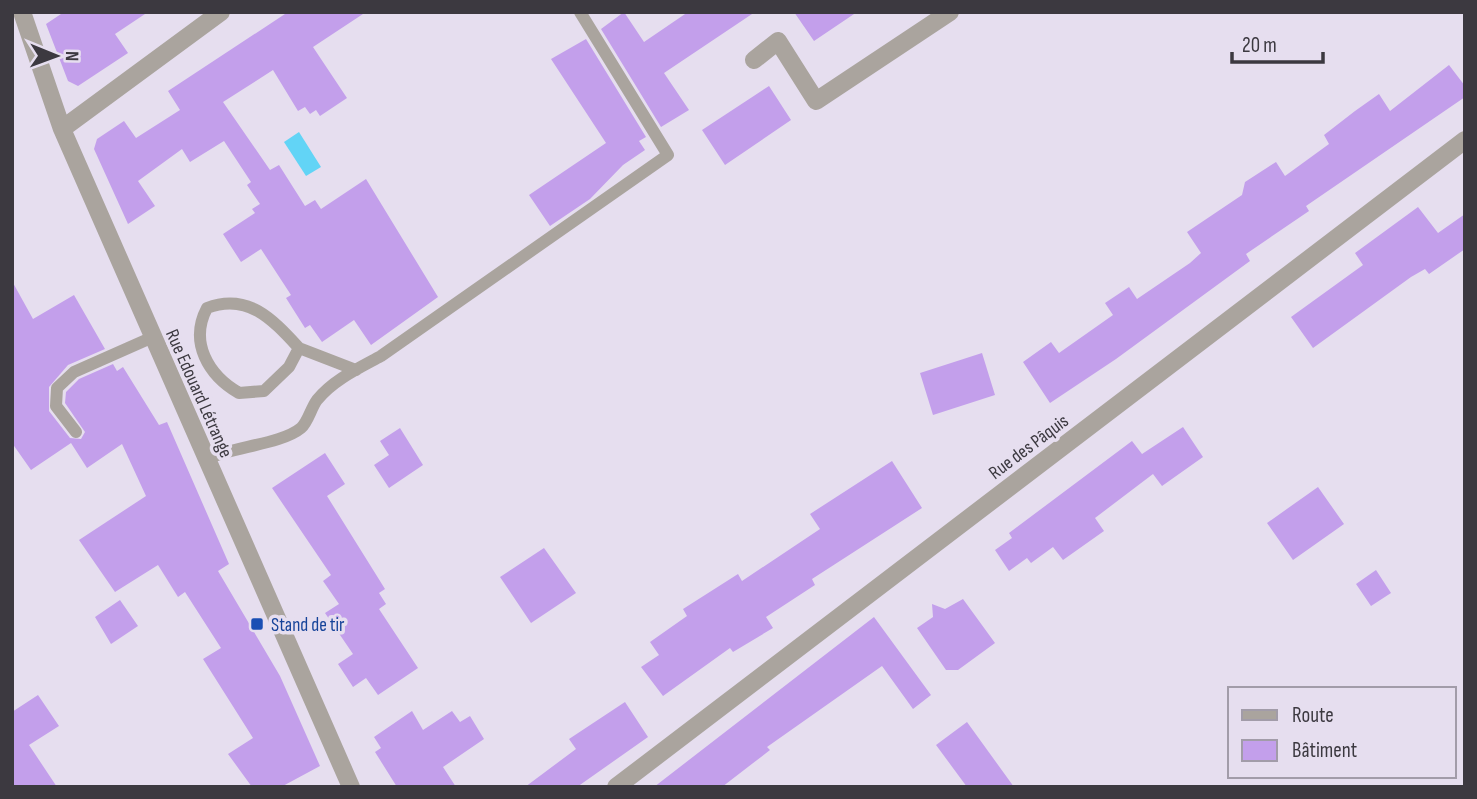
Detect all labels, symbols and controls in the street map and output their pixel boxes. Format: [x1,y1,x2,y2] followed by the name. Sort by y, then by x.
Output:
[21,21,91,91] north arrow
[1232,21,1323,65] scale bar
[1242,33,1277,58] text: 20 m
[60,51,83,62] text: N
[160,326,237,461] street label: Rue Edouard Létrange
[984,410,1074,485] street label: Rue des Pâquis
[271,614,345,637] place label: Stand de tir
[249,616,265,632] marker: Stand de tir
[1228,687,1456,778] legend
[1292,703,1334,728] text: Route
[1292,738,1357,763] text: Bâtiment

